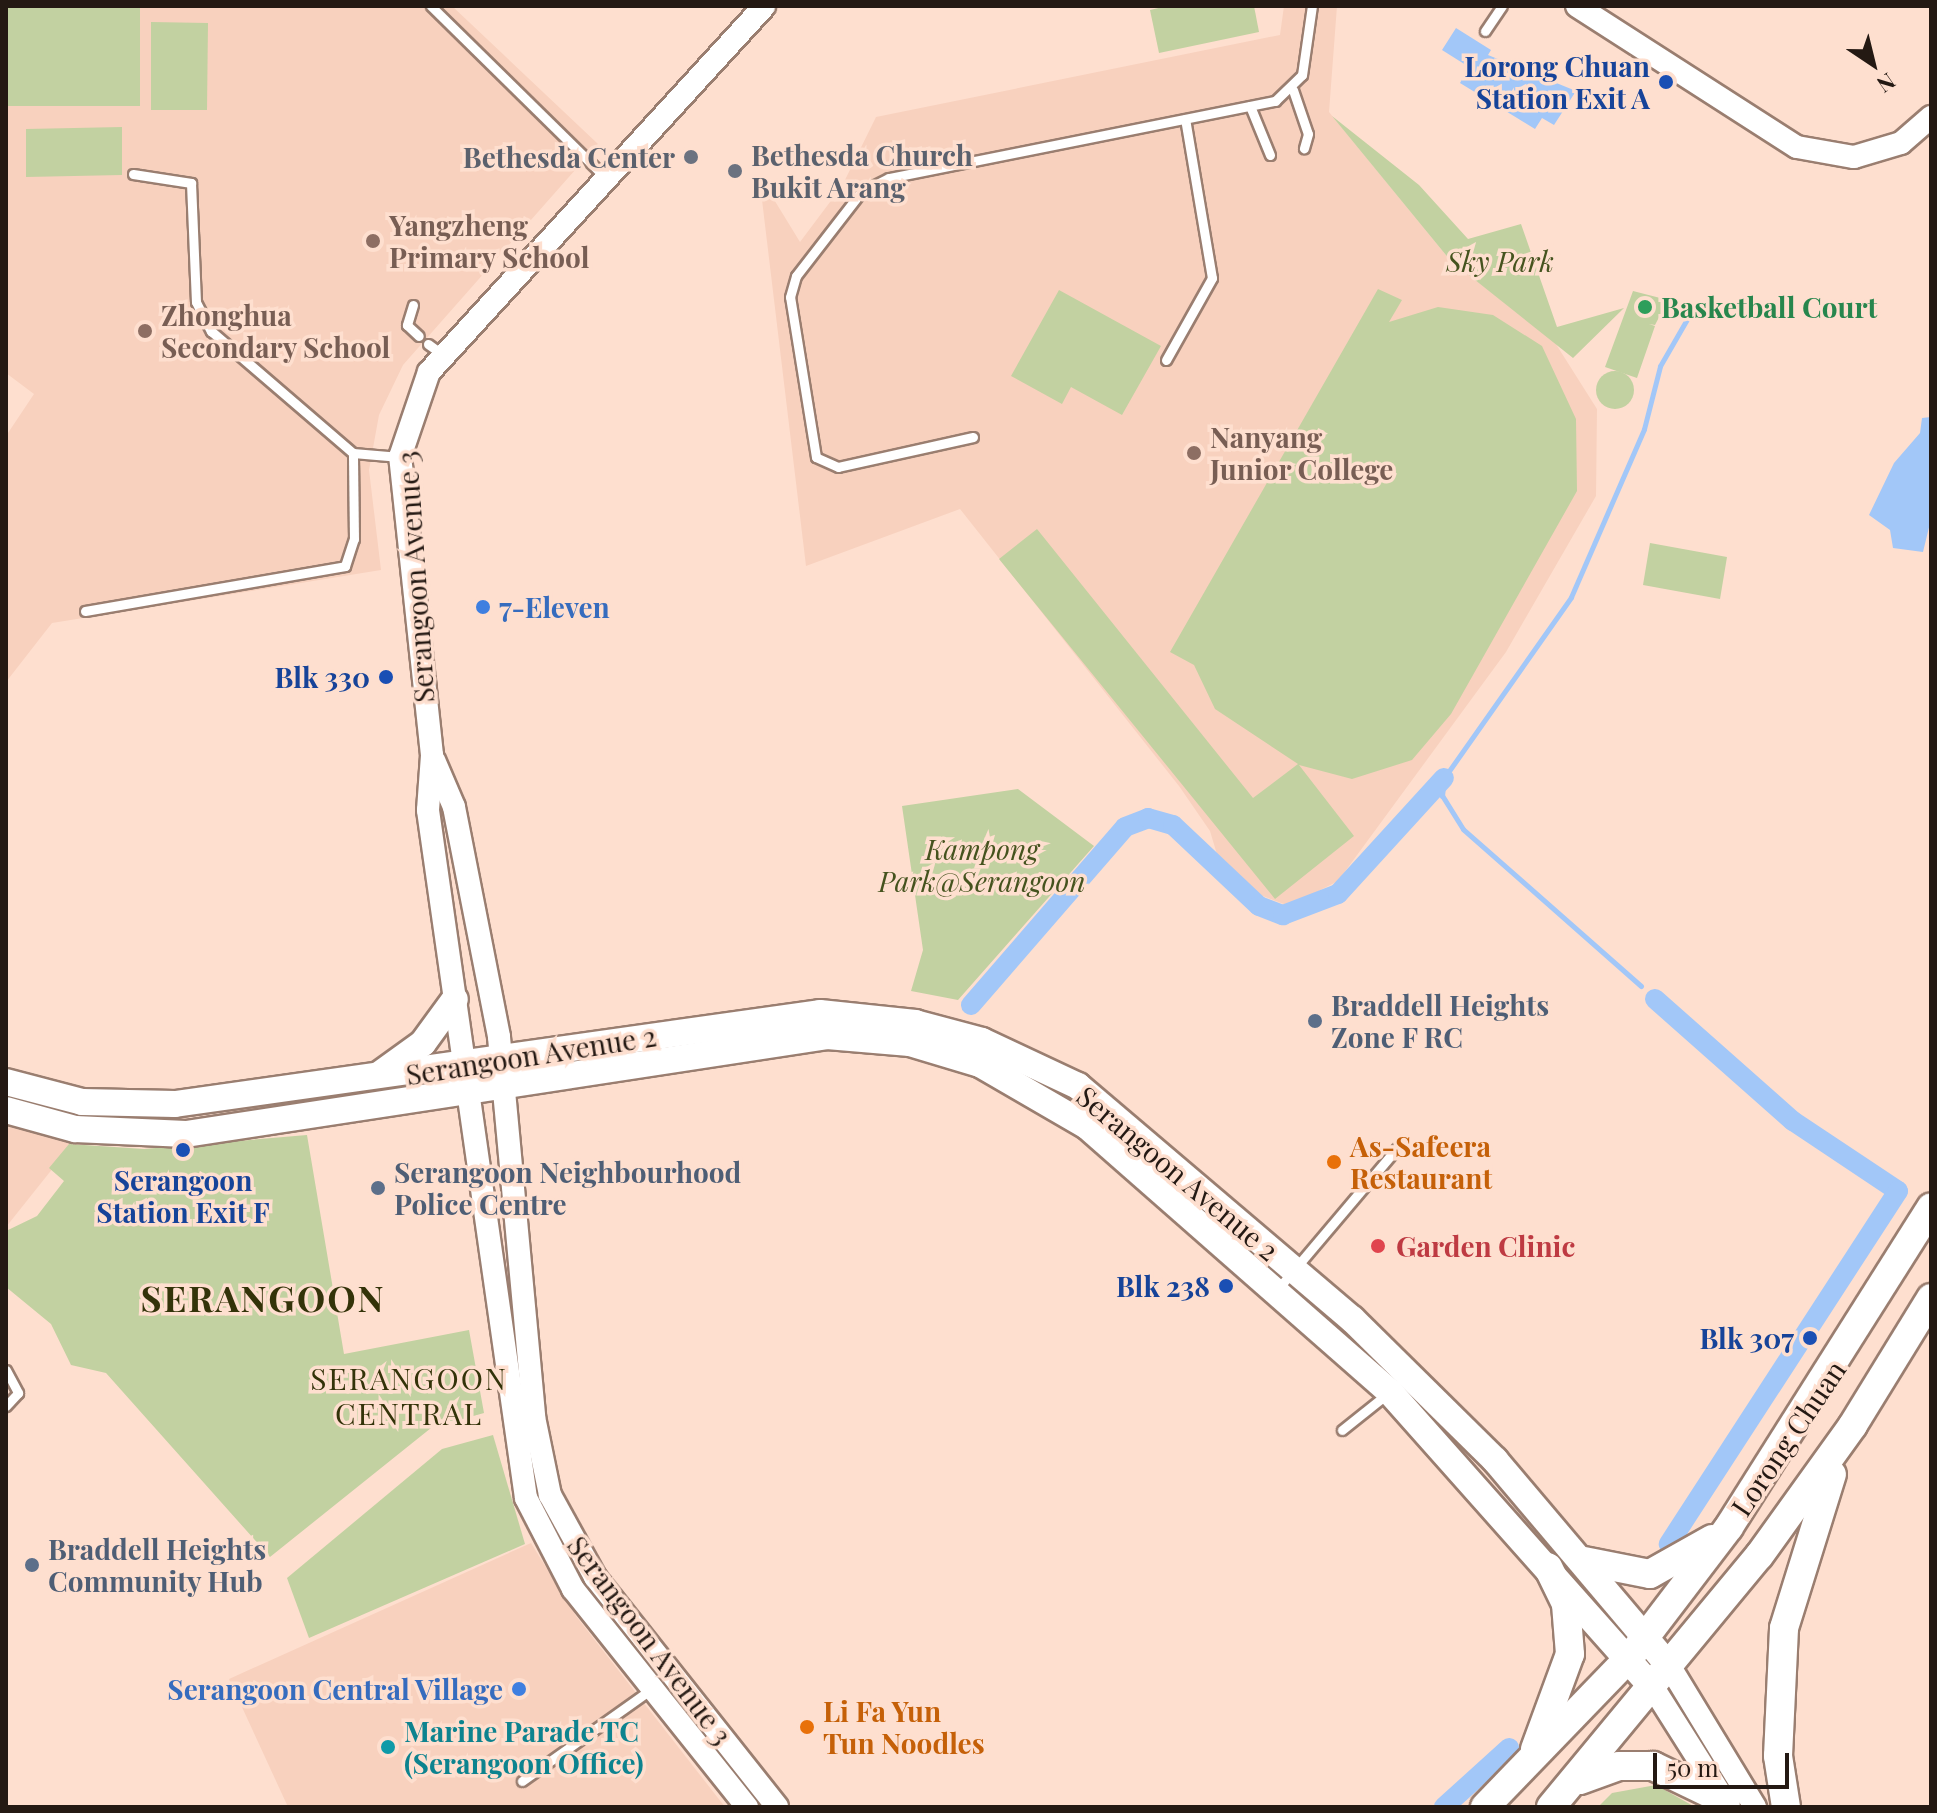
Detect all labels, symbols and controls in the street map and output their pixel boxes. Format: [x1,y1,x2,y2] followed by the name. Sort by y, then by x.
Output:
[1833,24,1913,104] north arrow
[1464,49,1650,115] place label: Lorong Chuan Station Exit A
[1872,67,1902,100] text: N
[1657,73,1675,91] marker: Lorong Chuan Station Exit A
[751,138,973,204] place label: Bethesda Church Bukit Arang
[463,140,675,174] place label: Bethesda Center
[682,148,700,166] marker: Bethesda Center
[726,162,744,180] marker: Bethesda Church Bukit Arang
[389,208,590,274] place label: Yangzheng Primary School
[364,232,382,250] marker: Yangzheng Primary School
[1446,244,1554,278] park label: Sky Park
[1661,290,1877,324] place label: Basketball Court
[161,298,391,364] place label: Zhonghua Secondary School
[1636,298,1654,316] marker: Basketball Court
[136,322,154,340] marker: Zhonghua Secondary School
[1210,420,1394,486] place label: Nanyang Junior College
[1185,444,1203,462] marker: Nanyang Junior College
[389,450,441,704] street label: Serangoon Avenue 3
[499,590,610,624] place label: 7-Eleven
[474,598,492,616] marker: 7-Eleven
[274,660,370,694] place label: Blk 330
[377,668,395,686] marker: Blk 330
[879,832,1085,898] park label: Kampong Park@Serangoon
[1331,988,1549,1054] place label: Braddell Heights Zone F RC
[1306,1012,1324,1030] marker: Braddell Heights Zone F RC
[403,1019,659,1091] street label: Serangoon Avenue 2
[1070,1079,1286,1267] street label: Serangoon Avenue 2
[1350,1129,1492,1195] place label: As-Safeera Restaurant
[174,1141,192,1159] marker: Serangoon Station Exit F
[1325,1153,1343,1171] marker: As-Safeera Restaurant
[394,1155,741,1221] place label: Serangoon Neighbourhood Police Centre
[96,1163,270,1229] place label: Serangoon Station Exit F
[369,1179,387,1197] marker: Serangoon Neighbourhood Police Centre
[1396,1229,1575,1263] place label: Garden Clinic
[1367,1235,1389,1257] marker: Garden Clinic
[1116,1269,1210,1303] place label: Blk 238
[140,1276,386,1320] district label: SERANGOON
[1217,1277,1235,1295] marker: Blk 238
[1699,1321,1794,1355] place label: Blk 307
[1801,1329,1819,1347] marker: Blk 307
[1724,1354,1852,1522] street label: Lorong Chuan
[310,1360,508,1430] district label: SERANGOON CENTRAL
[560,1529,740,1751] street label: Serangoon Avenue 3
[48,1532,266,1598] place label: Braddell Heights Community Hub
[23,1556,41,1574] marker: Braddell Heights Community Hub
[166,1672,503,1706] place label: Serangoon Central Village
[510,1680,528,1698] marker: Serangoon Central Village
[823,1694,985,1760] place label: Li Fa Yun Tun Noodles
[404,1714,644,1780] place label: Marine Parade TC (Serangoon Office)
[798,1718,816,1736] marker: Li Fa Yun Tun Noodles
[1657,1737,1793,1787] scale bar
[379,1738,397,1756] marker: Marine Parade TC (Serangoon Office)
[1667,1751,1719,1783] text: 50 m

